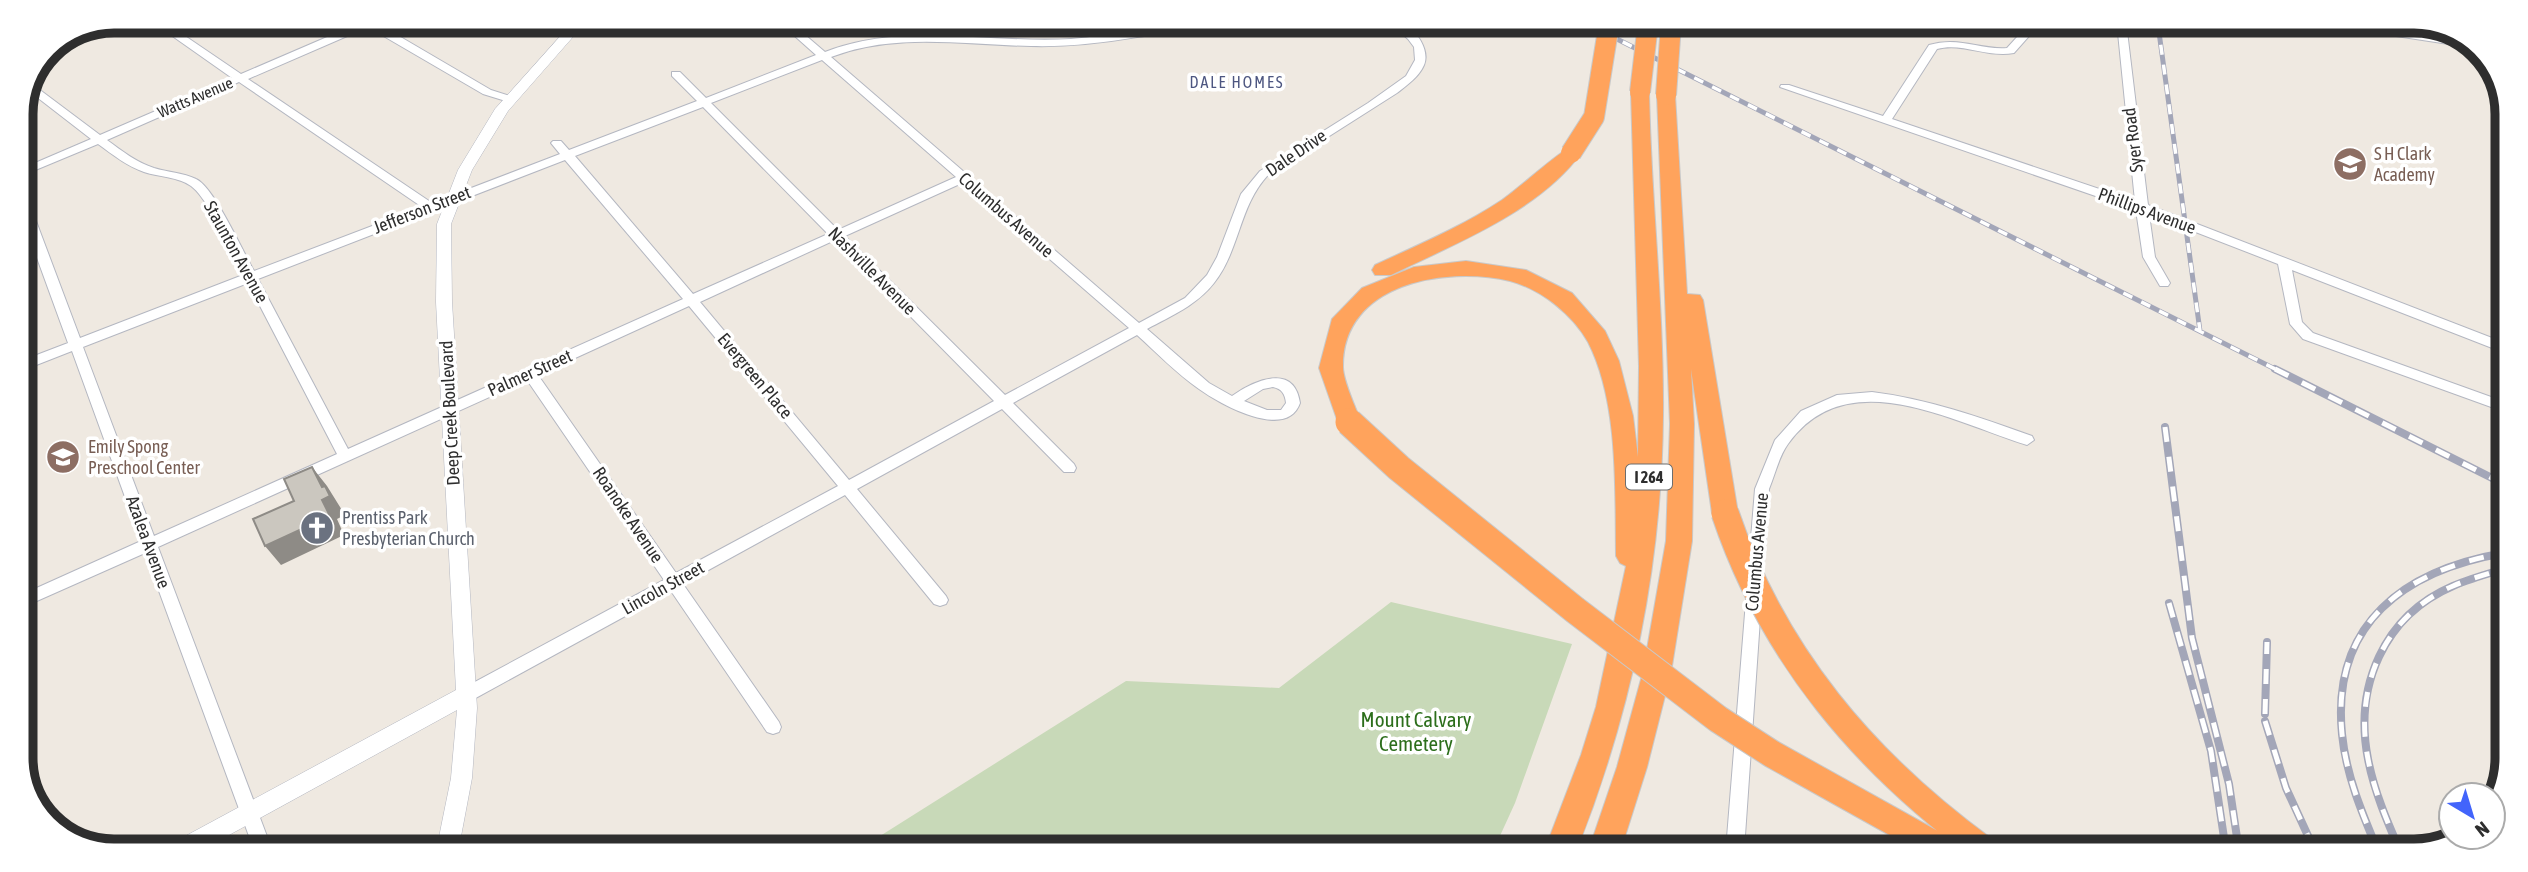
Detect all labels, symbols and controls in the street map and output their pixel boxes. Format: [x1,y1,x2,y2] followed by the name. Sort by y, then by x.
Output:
[155,73,235,121] street label: Watts Avenue
[1190,73,1284,91] district label: DALE HOMES
[2118,107,2147,174] street label: Syer Road
[1261,125,1330,180] street label: Dale Drive
[2374,143,2435,185] place label: S H Clark Academy
[2331,145,2369,183] school or university icon: S H Clark Academy
[955,168,1058,262] street label: Columbus Avenue
[370,181,474,238] street label: Jefferson Street
[2095,183,2199,238] street label: Phillips Avenue
[200,197,273,306] street label: Staunton Avenue
[824,222,921,319] street label: Nashville Avenue
[714,329,797,423] street label: Evergreen Place
[435,340,464,486] street label: Deep Creek Boulevard
[484,345,575,400] street label: Palmer Street
[88,436,200,478] place label: Emily Spong Preschool Center
[44,438,82,476] school or university icon: Emily Spong Preschool Center
[589,463,668,567] street label: Roanoke Avenue
[1626,464,1672,490] road number: I 264
[1741,492,1772,612] street label: Columbus Avenue
[122,493,175,591] street label: Azalea Avenue
[342,507,475,549] place label: Prentiss Park Presbyterian Church
[298,509,336,547] church icon: Prentiss Park Presbyterian Church
[618,556,707,619] street label: Lincoln Street
[1361,707,1472,755] park label: Mount Calvary Cemetery
[2437,781,2507,851] north arrow
[2471,817,2494,842] text: N

